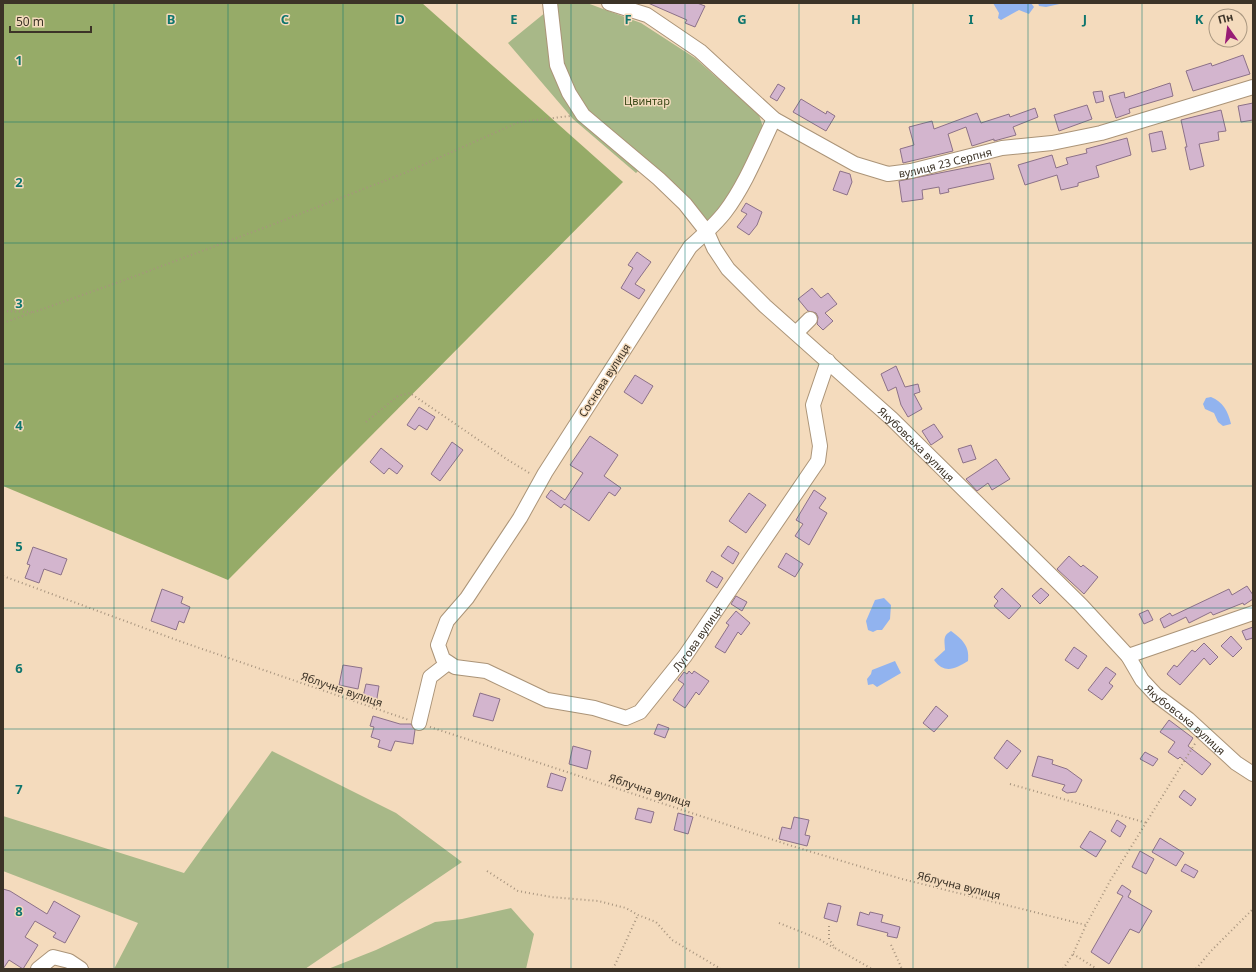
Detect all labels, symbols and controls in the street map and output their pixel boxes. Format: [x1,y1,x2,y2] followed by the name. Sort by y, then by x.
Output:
[10,8,91,34] scale bar
[1208,8,1248,48] north arrow
[1216,9,1235,27] text: Пн
[167,10,175,28] text: B
[281,10,289,28] text: C
[395,10,405,28] text: D
[510,10,518,28] text: E
[624,10,632,28] text: F
[737,10,747,28] text: G
[851,10,861,28] text: H
[968,10,974,28] text: I
[1082,10,1087,28] text: J
[1195,10,1204,28] text: K
[16,13,44,30] text: 50 m
[15,51,23,69] text: 1
[624,93,670,108] park label: Цвинтар
[898,143,993,180] street label: вулиця 23 Серпня
[15,173,23,191] text: 2
[15,294,23,312] text: 3
[575,340,633,420] street label: Соснова вулиця
[875,403,958,484] street label: Якубовська вулиця
[15,416,23,434] text: 4
[15,537,23,555] text: 5
[669,602,725,674] street label: Лугова вулиця
[15,659,23,677] text: 6
[299,668,385,710] street label: Яблучна вулиця
[1142,681,1229,758] street label: Якубовська вулиця
[607,770,693,810] street label: Яблучна вулиця
[15,780,23,798] text: 7
[916,867,1002,903] street label: Яблучна вулиця
[15,902,23,920] text: 8

